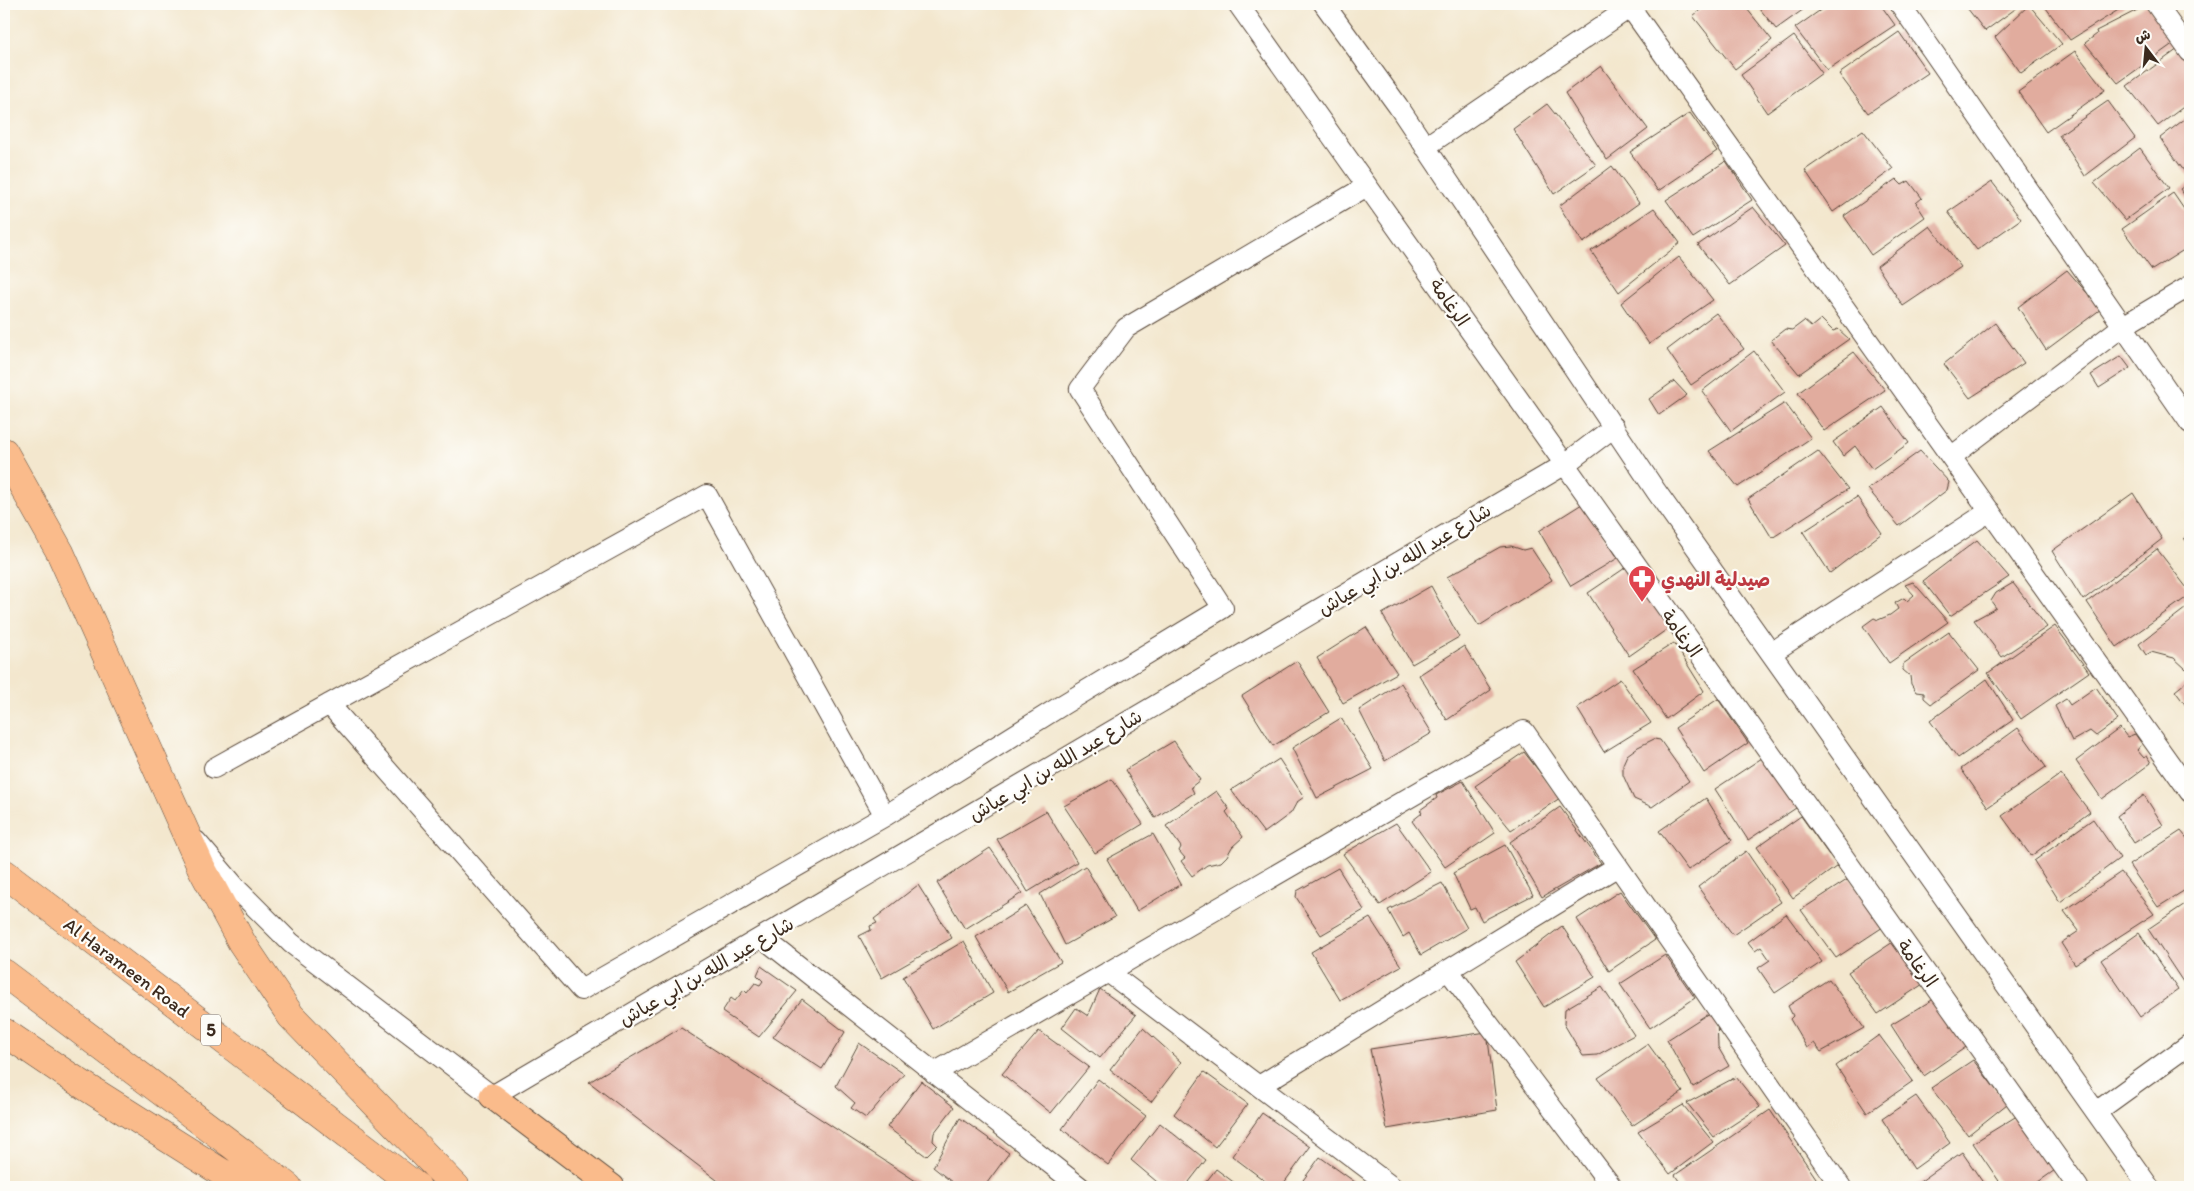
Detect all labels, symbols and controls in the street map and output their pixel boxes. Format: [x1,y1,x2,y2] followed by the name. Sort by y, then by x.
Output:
[2122,22,2172,72] north arrow
[2133,26,2152,46] text: ش
[1425,274,1474,331] street label: الرغامة
[1313,499,1498,625] street label: شارع عبد الله بن ابي عياش
[1627,564,1657,603] pharmacy icon: صيدلية النهدي
[1661,568,1770,594] place label: صيدلية النهدي
[1657,605,1707,662] street label: الرغامة
[964,705,1149,831] street label: شارع عبد الله بن ابي عياش
[615,912,800,1035] street label: شارع عبد الله بن ابي عياش
[59,913,194,1022] street label: Al Harameen Road
[1893,935,1943,992] street label: الرغامة
[201,1014,221,1046] road number: 5

